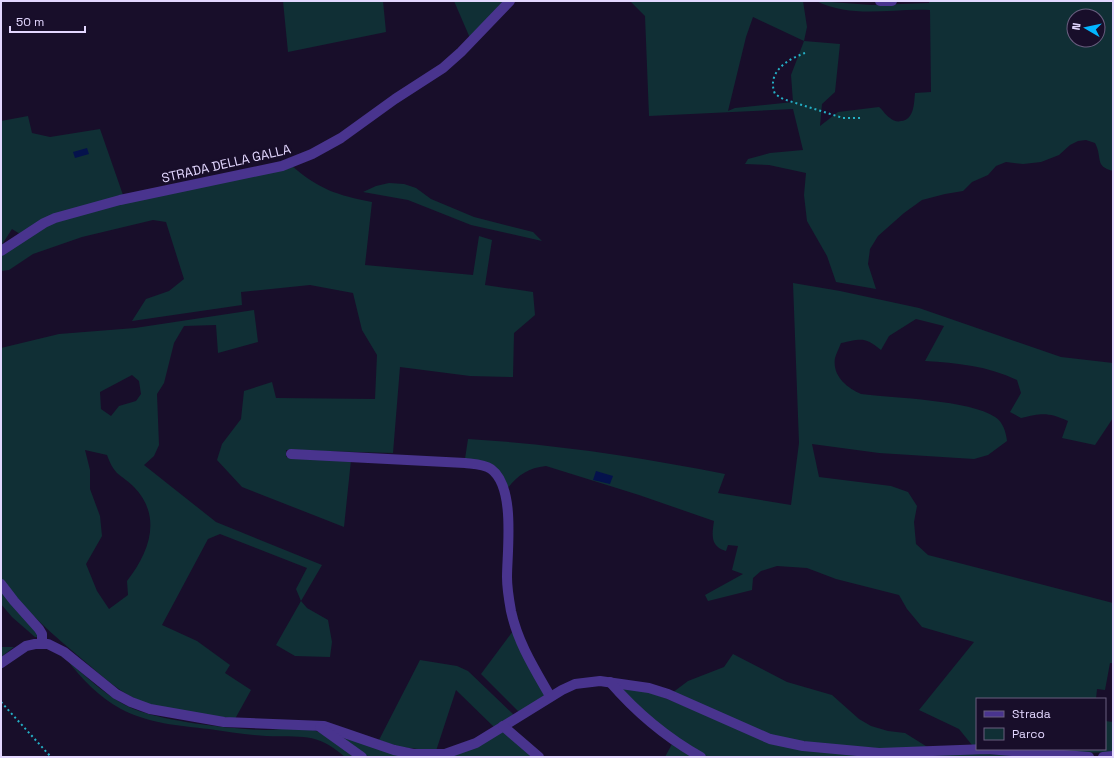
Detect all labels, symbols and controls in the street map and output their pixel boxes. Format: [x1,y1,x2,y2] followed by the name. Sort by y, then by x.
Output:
[10,8,85,34] scale bar
[1066,8,1106,48] north arrow
[16,14,44,30] text: 50 m
[1069,22,1084,31] text: N
[160,140,292,187] street label: STRADA DELLA GALLA
[976,698,1106,750] legend
[1012,706,1051,722] text: Strada
[1012,726,1045,742] text: Parco

